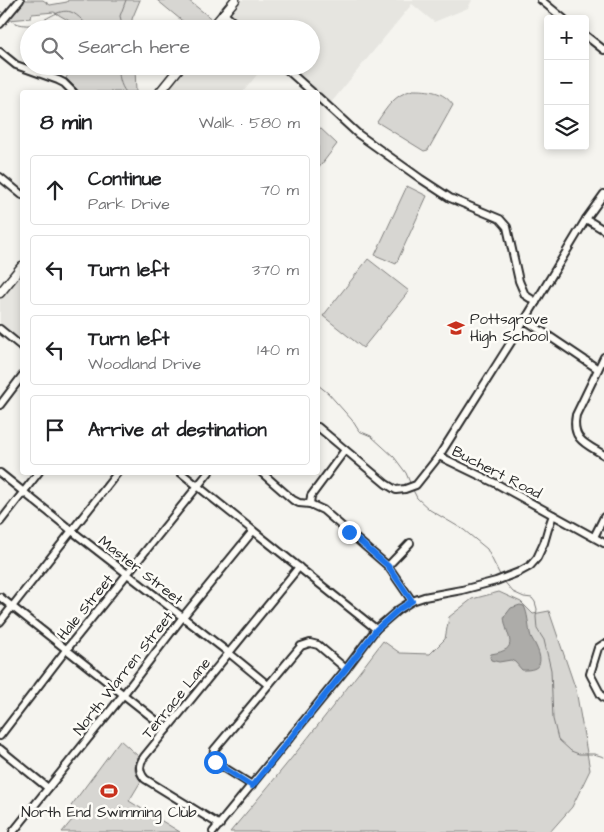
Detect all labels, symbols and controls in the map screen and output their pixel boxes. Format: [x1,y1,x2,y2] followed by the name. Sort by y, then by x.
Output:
[544,15,589,150] map controls
[544,15,589,60] button: +
[20,20,320,75] search box
[38,34,66,62] icon: search
[78,34,190,61] text: Search here
[544,60,589,105] button: −
[544,105,589,150] button: layers
[40,108,92,137] text: 8 min
[199,112,300,134] text: Walk · 580 m
[88,166,162,193] text: Continue
[41,176,69,204] icon: ahead
[260,179,299,201] text: 70 m
[88,193,170,215] text: Park Drive
[41,256,69,284] icon: left
[88,257,169,284] text: Turn left
[252,259,299,281] text: 370 m
[470,309,548,348] place label: Pottsgrove High School
[446,318,466,338] school or university icon: Pottsgrove High School
[88,326,169,353] text: Turn left
[41,336,69,364] icon: left
[257,339,299,361] text: 140 m
[88,353,201,375] text: Woodland Drive
[41,416,69,444] icon: arrive
[88,417,267,444] text: Arrive at destination
[448,441,546,504] street label: Buchert Road
[338,521,361,544] route end
[94,531,187,610] street label: Master Street
[52,570,119,645] street label: Hale Street
[68,607,178,740] street label: North Warren Street
[137,653,216,743] street label: Terrace Lane
[204,751,227,774] route start
[99,781,119,801] sports icon: North End Swimming Club
[21,802,197,824] place label: North End Swimming Club

